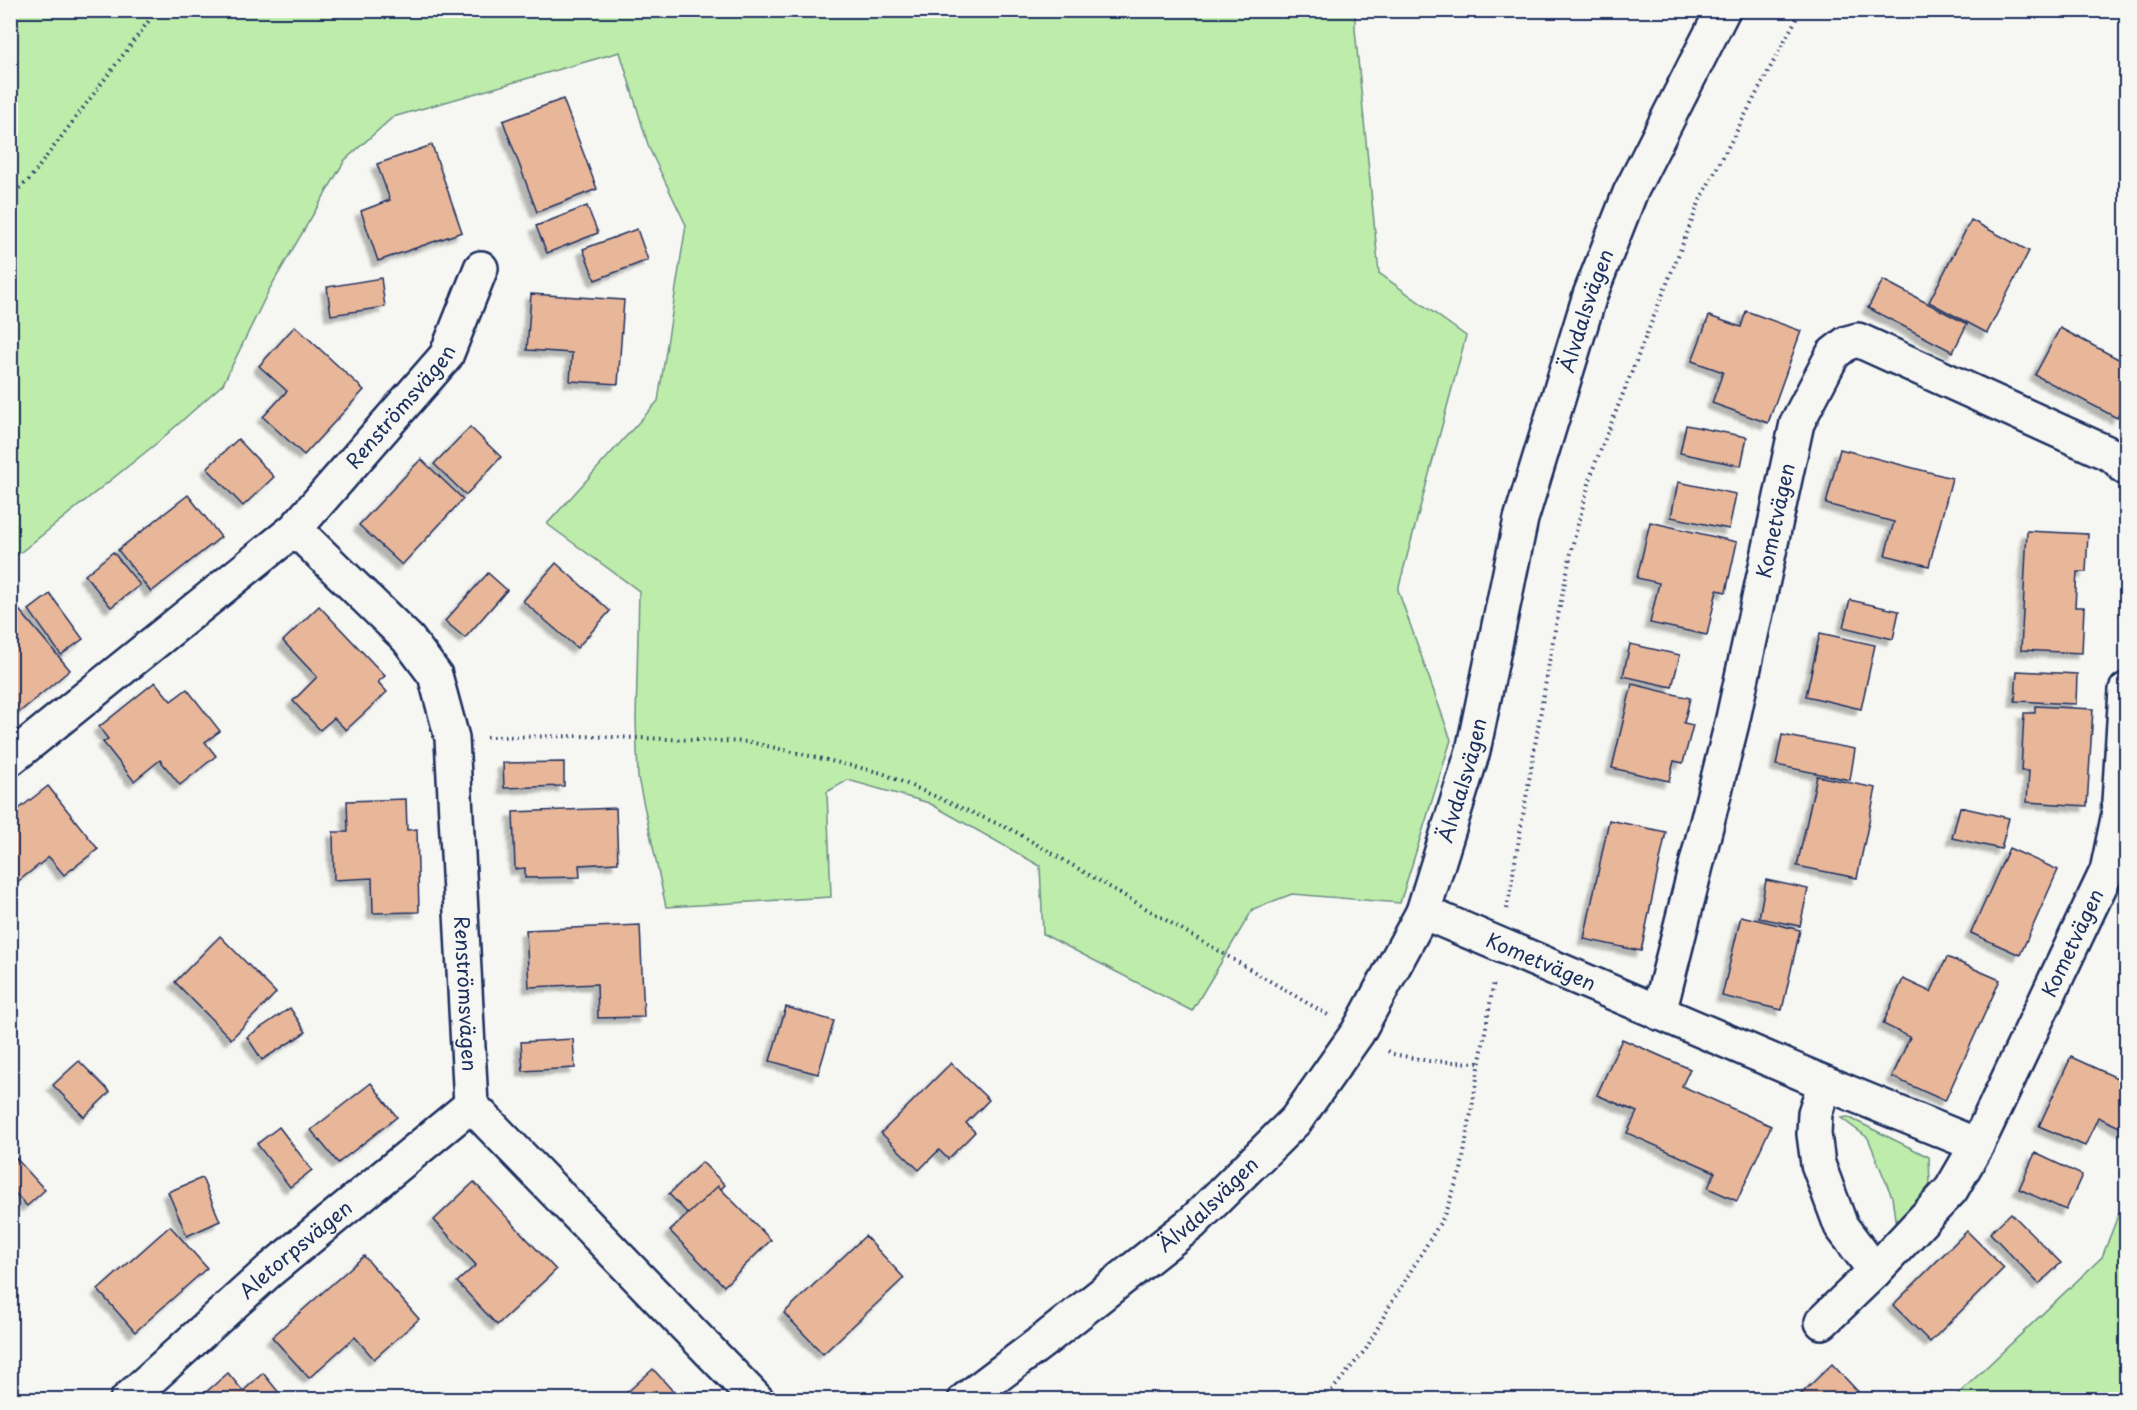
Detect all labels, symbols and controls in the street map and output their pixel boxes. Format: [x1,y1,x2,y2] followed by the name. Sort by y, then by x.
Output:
[1551,245,1621,376] street label: Älvdalsvägen
[338,341,463,475] street label: Renströmsvägen
[1748,460,1802,581] street label: Kometvägen
[1429,715,1493,846] street label: Älvdalsvägen
[2033,883,2111,1002] street label: Kometvägen
[447,915,485,1072] street label: Renströmsvägen
[1481,924,1601,998] street label: Kometvägen
[1151,1149,1265,1259] street label: Älvdalsvägen
[232,1193,358,1305] street label: Aletorpsvägen

